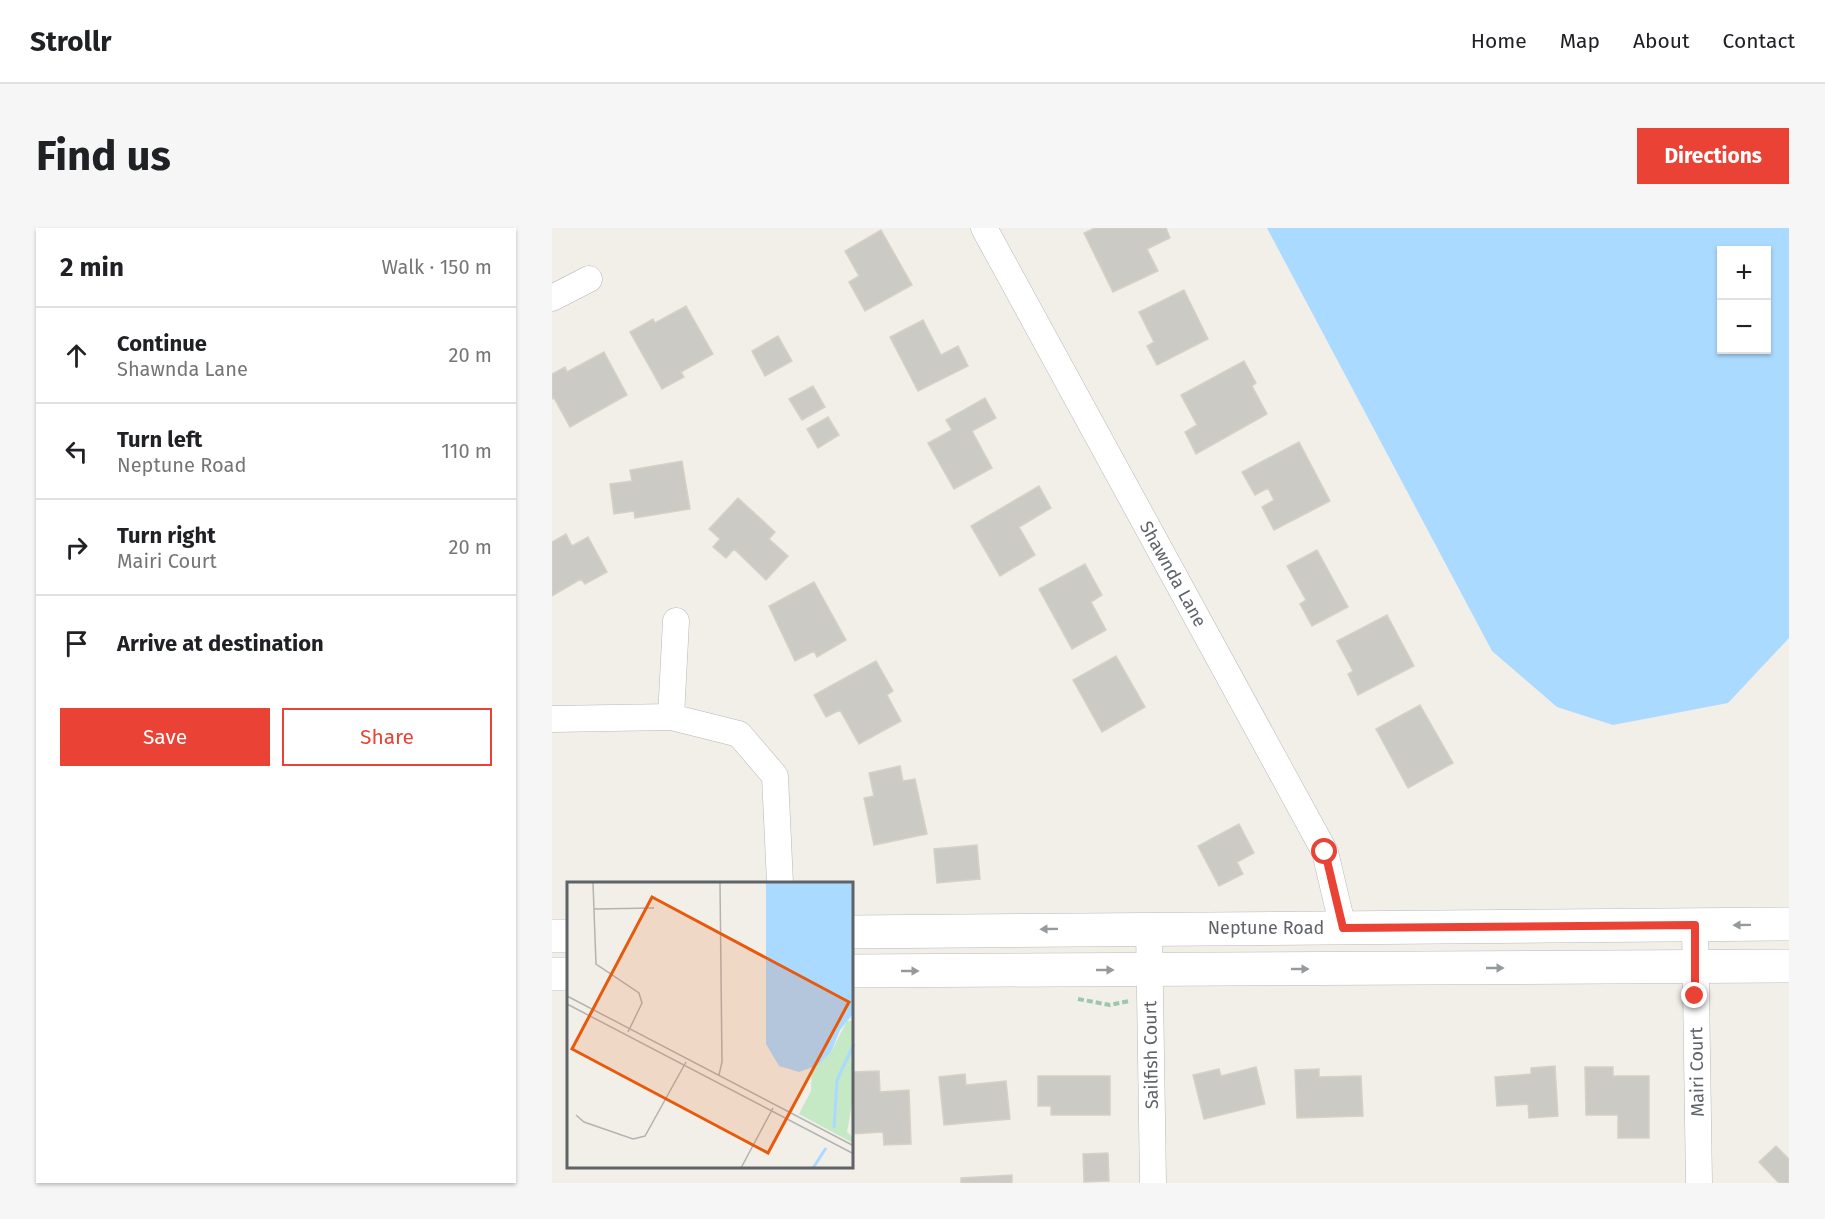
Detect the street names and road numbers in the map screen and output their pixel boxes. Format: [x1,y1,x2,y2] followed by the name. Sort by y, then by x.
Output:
[1135,517,1211,631] street label: Shawnda Lane
[1208,917,1324,939] street label: Neptune Road
[1139,1000,1163,1109] street label: Sailfish Court
[1685,1026,1709,1117] street label: Mairi Court

